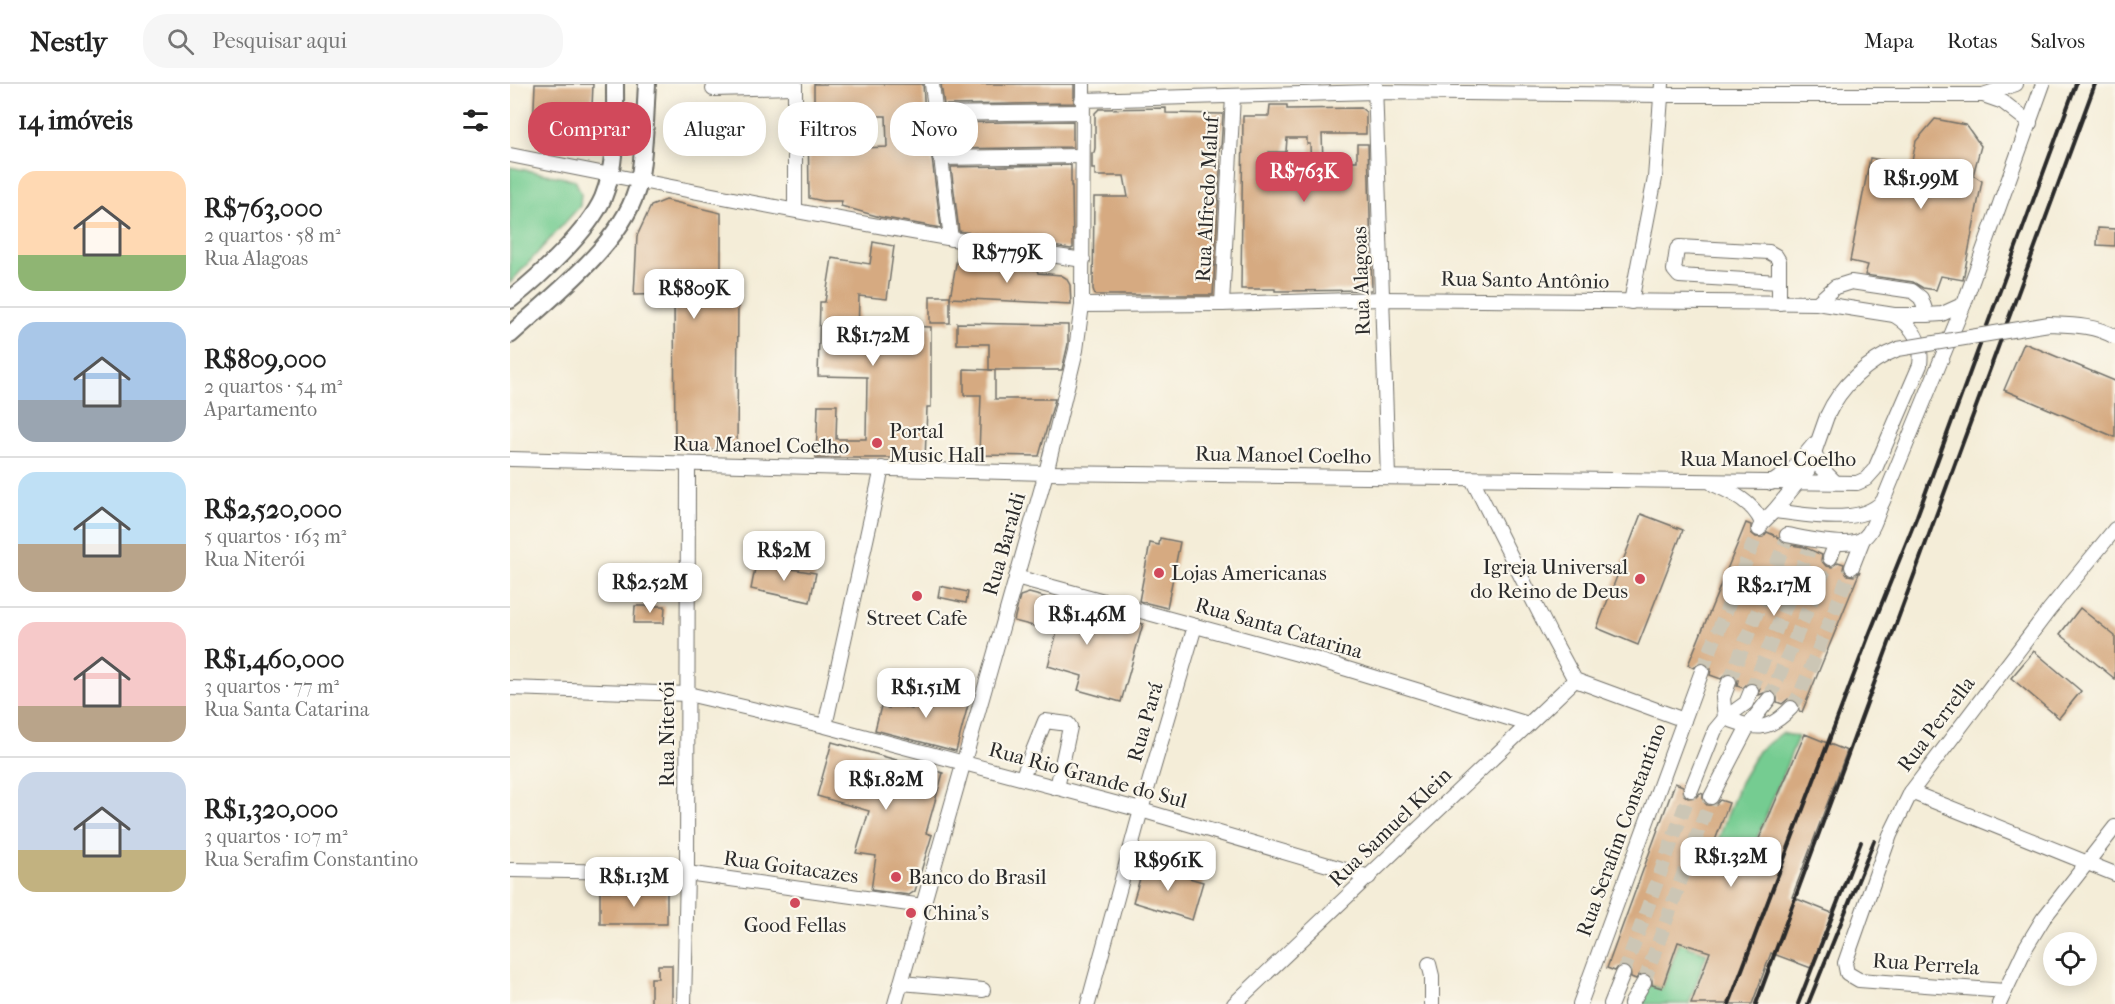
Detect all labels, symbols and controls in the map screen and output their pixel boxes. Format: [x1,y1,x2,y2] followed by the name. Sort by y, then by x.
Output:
[143,14,563,68] search box
[30,25,107,58] text: Nestly
[164,25,197,58] icon: search
[212,28,347,54] text: Pesquisar aqui
[1864,29,1914,53] text: Mapa
[1947,29,1997,53] text: Rotas
[2030,29,2085,53] text: Salvos
[528,102,651,156] chip: Comprar
[663,102,766,156] chip: Alugar
[778,102,878,156] chip: Filtros
[890,102,978,156] chip: Novo
[459,104,492,137] icon: filters
[18,105,133,136] text: 14 imóveis
[1191,111,1224,283] street label: Rua Alfredo Maluf
[1255,152,1353,203] pin: R$763K
[1866,159,1976,210] pin: R$1.99M
[1270,160,1338,183] text: R$763K
[1883,167,1959,190] text: R$1.99M
[204,193,323,224] text: R$763,000
[66,195,138,267] icon: home
[204,224,341,247] text: 2 quartos · 58 m²
[1347,226,1375,336] street label: Rua Alagoas
[958,233,1056,284] pin: R$779K
[972,241,1042,264] text: R$779K
[204,247,308,270] text: Rua Alagoas
[1440,267,1610,293] street label: Rua Santo Antônio
[645,269,743,320] pin: R$809K
[658,277,730,300] text: R$809K
[818,316,928,367] pin: R$1.72M
[836,324,910,347] text: R$1.72M
[204,344,327,375] text: R$809,000
[66,346,138,418] icon: home
[204,375,342,398] text: 2 quartos · 54 m²
[204,398,317,421] text: Apartamento
[889,419,986,467] place label: Portal Music Hall
[673,431,849,459] street label: Rua Manoel Coelho
[870,436,884,450] marker: Portal Music Hall
[1195,441,1371,469] street label: Rua Manoel Coelho
[1680,447,1856,471] street label: Rua Manoel Coelho
[978,490,1030,598] street label: Rua Baraldi
[204,494,342,525] text: R$2,520,000
[66,496,138,568] icon: home
[204,525,346,548] text: 5 quartos · 163 m²
[748,531,820,582] pin: R$2M
[757,539,811,562] text: R$2M
[204,548,305,571] text: Rua Niterói
[1470,555,1628,603] place label: Igreja Universal do Reino de Deus
[1171,561,1327,585] place label: Lojas Americanas
[595,563,705,614] pin: R$2.52M
[1152,566,1166,580] marker: Lojas Americanas
[1719,566,1829,617] pin: R$2.17M
[612,571,688,594] text: R$2.52M
[1633,572,1647,586] marker: Igreja Universal do Reino de Deus
[1737,574,1811,597] text: R$2.17M
[910,589,924,603] marker: Street Cafe
[1192,593,1366,664] street label: Rua Santa Catarina
[1032,595,1142,646] pin: R$1.46M
[1048,603,1126,626] text: R$1.46M
[867,606,967,630] place label: Street Cafe
[204,644,345,675] text: R$1,460,000
[66,646,138,718] icon: home
[871,668,981,719] pin: R$1.51M
[1892,671,1980,776] street label: Rua Perrella
[204,675,339,698] text: 3 quartos · 77 m²
[891,676,961,699] text: R$1.51M
[1122,679,1168,765] street label: Rua Pará
[655,681,679,787] street label: Rua Niterói
[204,698,369,721] text: Rua Santa Catarina
[1571,720,1671,940] street label: Rua Serafim Constantino
[986,737,1190,813] street label: Rua Rio Grande do Sul
[831,760,941,811] pin: R$1.82M
[1324,762,1456,892] street label: Rua Samuel Klein
[848,768,924,791] text: R$1.82M
[204,794,338,825] text: R$1,320,000
[66,796,138,868] icon: home
[204,825,348,848] text: 3 quartos · 107 m²
[1676,837,1786,888] pin: R$1.32M
[1119,841,1217,892] pin: R$961K
[1694,845,1768,868] text: R$1.32M
[722,846,860,888] street label: Rua Goitacazes
[204,848,418,871] text: Rua Serafim Constantino
[1134,849,1202,872] text: R$961K
[579,857,689,908] pin: R$1.13M
[599,865,669,888] text: R$1.13M
[908,865,1047,889] place label: Banco do Brasil
[889,870,903,884] marker: Banco do Brasil
[788,896,802,910] marker: Good Fellas
[923,901,989,925] place label: China's
[904,906,918,920] marker: China's
[744,913,847,937] place label: Good Fellas
[2043,932,2097,986] map controls
[2043,932,2097,986] button: locate
[1872,948,1981,980] street label: Rua Perrela

